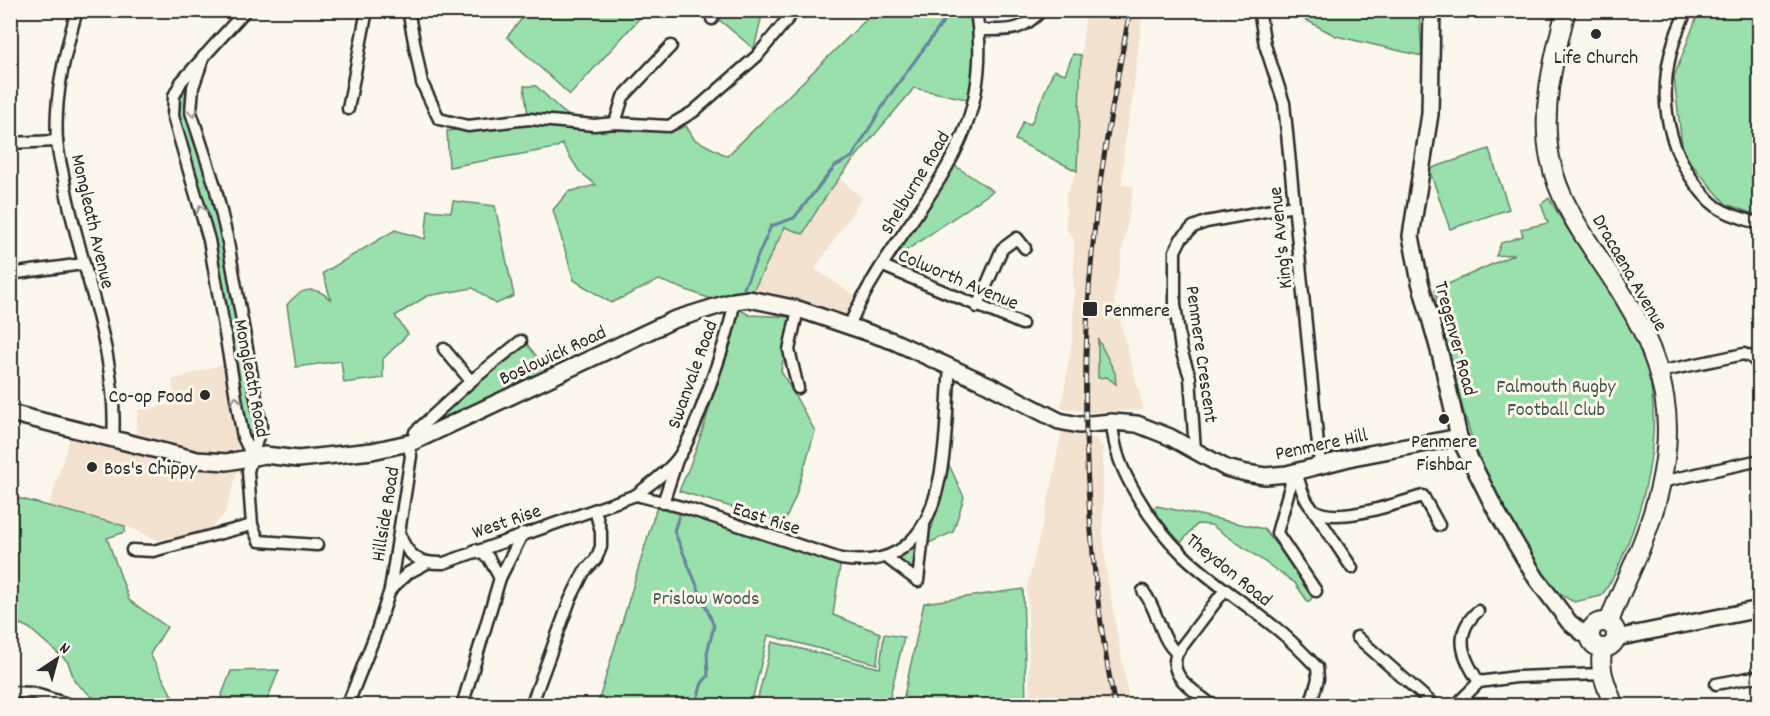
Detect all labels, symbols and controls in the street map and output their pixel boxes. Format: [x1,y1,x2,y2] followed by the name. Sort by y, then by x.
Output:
[1589,27,1603,41] marker: Life Church
[1554,45,1638,73] place label: Life Church
[186,108,199,117] one-way arrow
[875,127,959,241] street label: Shelburne Road
[62,152,120,292] street label: Mongleath Avenue
[1263,185,1301,290] street label: King's Avenue
[196,204,208,214] one-way arrow
[1583,210,1673,338] street label: Dracaena Avenue
[893,243,1023,319] street label: Colworth Avenue
[1425,278,1483,399] street label: Tregenver Road
[1177,284,1224,425] street label: Penmere Crescent
[1104,298,1170,326] place label: Penmere
[1081,300,1099,318] marker: Penmere
[225,317,275,440] street label: Mongleath Road
[661,317,726,433] street label: Swanvale Road
[495,320,611,394] street label: Boslowick Road
[1496,374,1617,425] park label: Falmouth Rugby Football Club
[109,384,193,412] place label: Co-op Food
[198,388,212,402] marker: Co-op Food
[231,396,243,405] one-way arrow
[1437,412,1451,426] marker: Penmere Fishbar
[1273,422,1371,469] street label: Penmere Hill
[1411,429,1477,480] place label: Penmere Fishbar
[104,456,198,484] place label: Bos's Chippy
[85,460,99,474] marker: Bos's Chippy
[366,465,408,564] street label: Hillside Road
[729,496,804,544] street label: East Rise
[469,498,545,548] street label: West Rise
[1179,528,1277,615] street label: Theydon Road
[653,586,759,614] park label: Prislow Woods
[27,629,87,689] north arrow
[54,637,74,661] text: N

